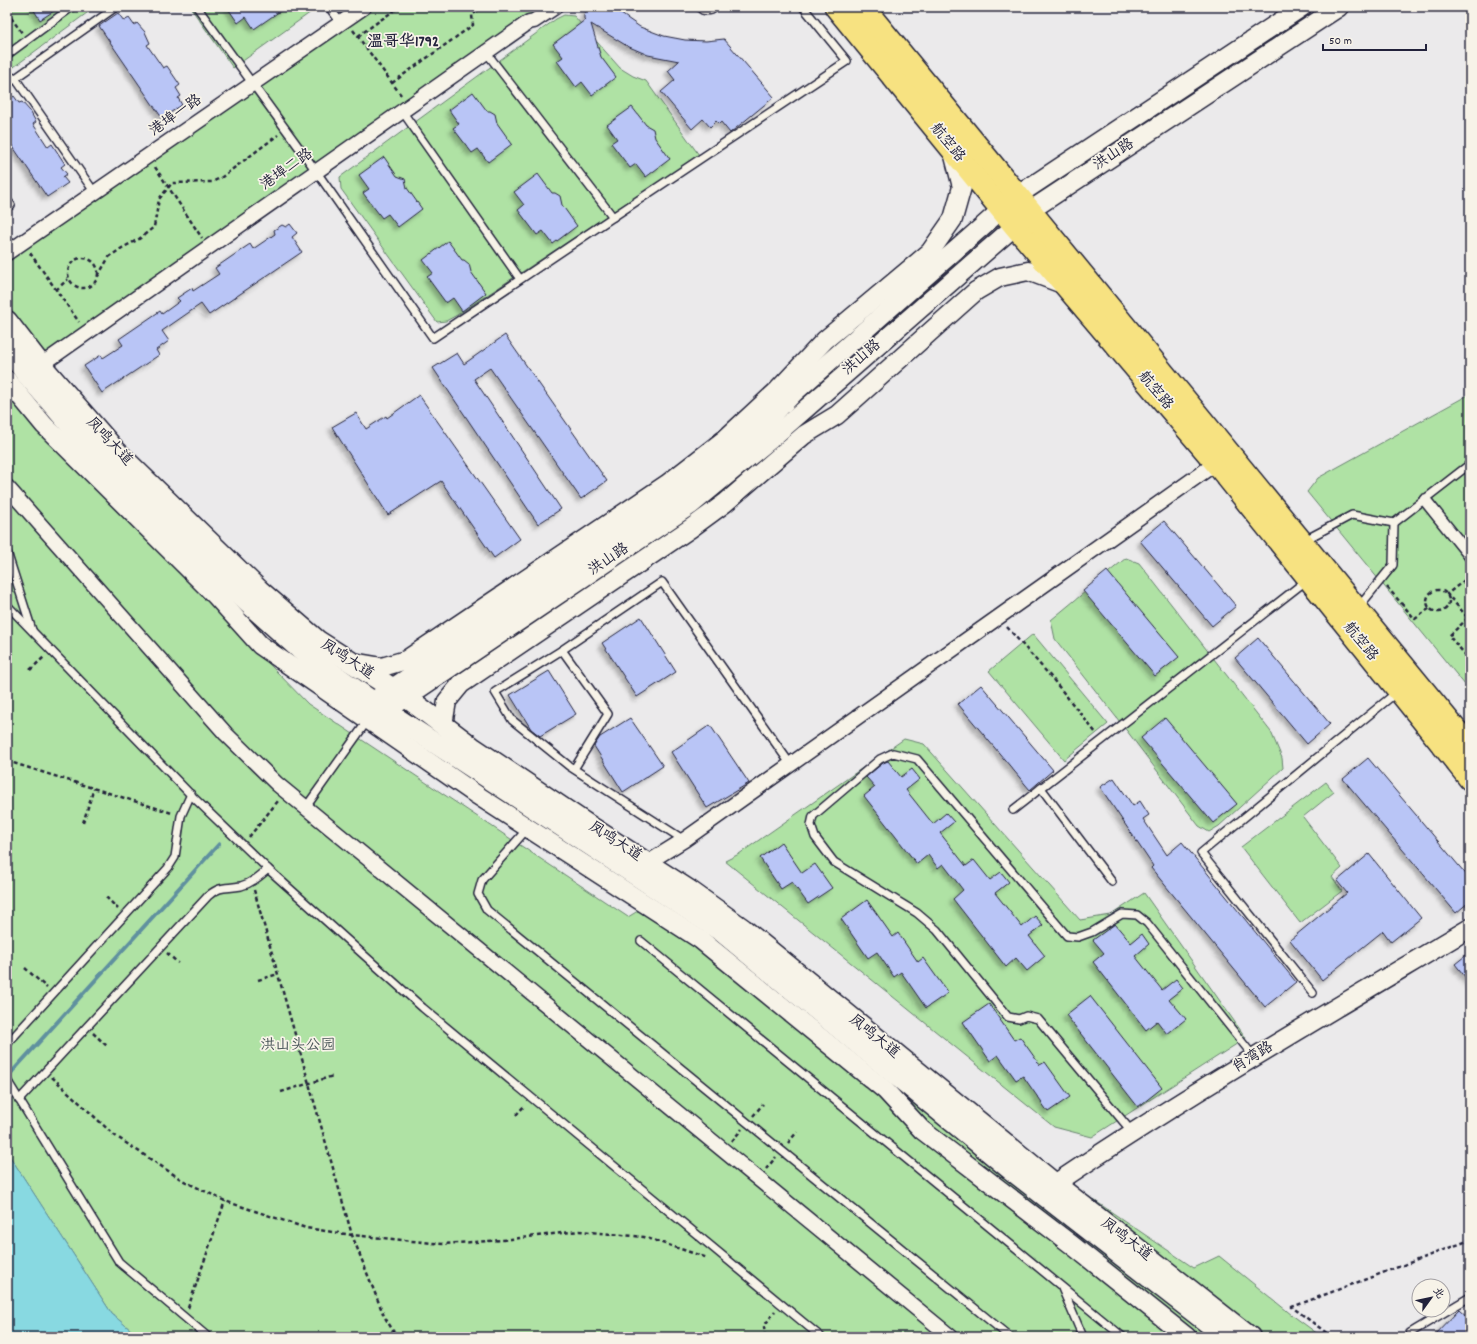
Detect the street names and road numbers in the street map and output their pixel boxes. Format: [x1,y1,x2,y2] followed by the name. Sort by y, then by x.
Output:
[145,90,207,142] street label: 港埠一路
[924,119,970,167] street label: 航空路
[1089,134,1139,176] street label: 洪山路
[256,144,318,196] street label: 港埠二路
[838,335,886,381] street label: 洪山路
[1132,367,1178,415] street label: 航空路
[80,413,138,471] street label: 凤鸣大道
[584,538,634,582] street label: 洪山路
[1337,618,1383,666] street label: 航空路
[316,634,378,686] street label: 凤鸣大道
[584,816,646,868] street label: 凤鸣大道
[844,1010,904,1064] street label: 凤鸣大道
[1228,1037,1278,1079] street label: 肖湾路
[1096,1213,1156,1267] street label: 凤鸣大道

